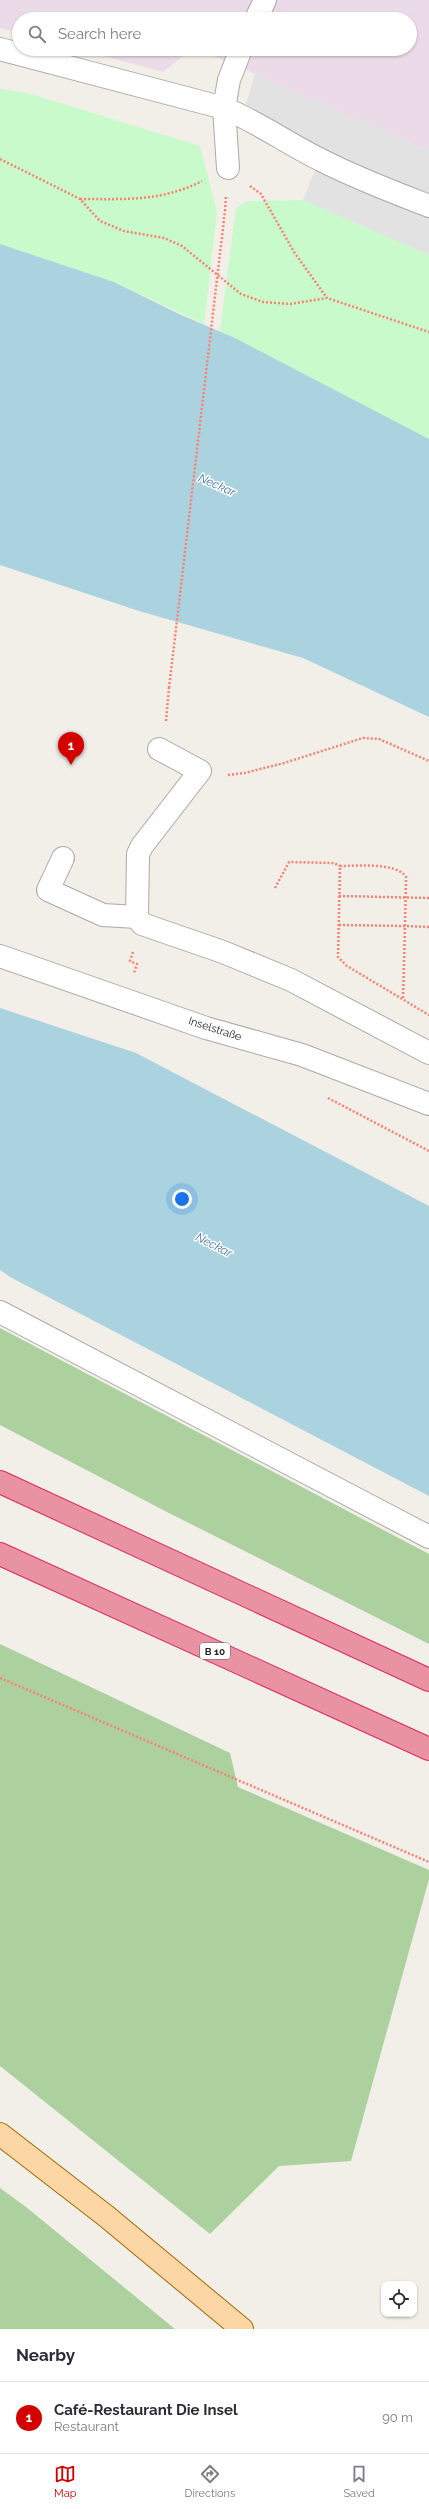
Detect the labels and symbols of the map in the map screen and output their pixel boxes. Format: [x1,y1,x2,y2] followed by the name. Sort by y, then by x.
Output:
[196,471,239,500] water label: Neckar
[58,732,84,765] pin: 1
[187,1014,244,1044] street label: Inselstraße
[172,1189,192,1209] your location
[193,1230,235,1261] water label: Neckar
[200,1643,230,1659] road number: B 10

